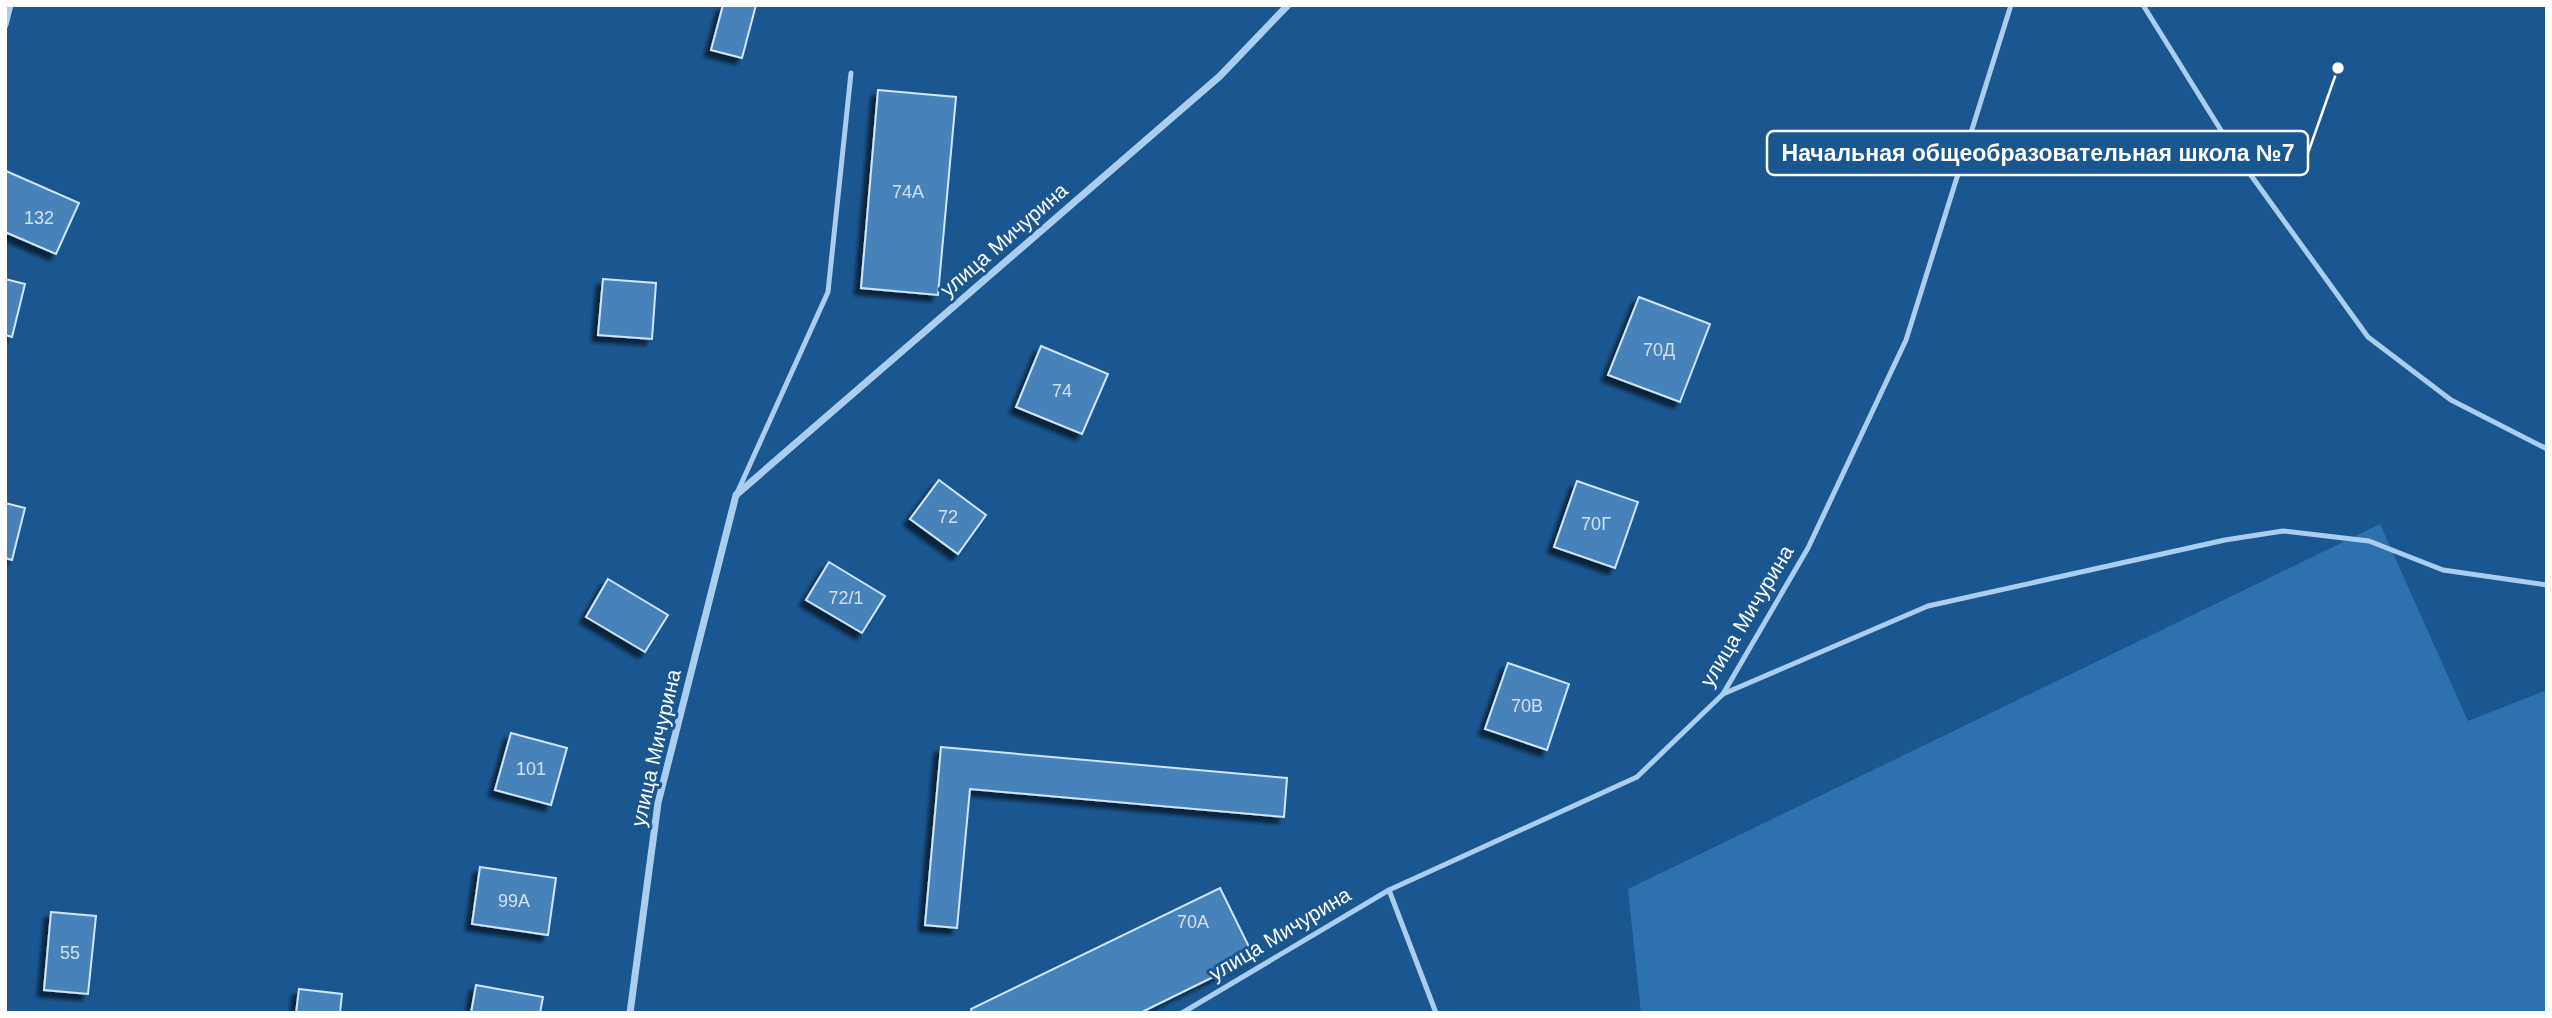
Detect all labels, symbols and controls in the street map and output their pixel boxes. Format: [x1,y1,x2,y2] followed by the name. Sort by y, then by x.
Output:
[1767,131,2308,175] callout: Начальная общеобразовательная школа №7
[1782,140,2294,166] text: Начальная общеобразовательная школа №7
[935,178,1072,301] street label: улица Мичурина
[892,182,924,202] house number: 74А
[24,208,54,228] house number: 132
[1643,340,1675,360] house number: 70Д
[1052,381,1072,401] house number: 74
[938,507,958,527] house number: 72
[1581,514,1611,534] house number: 70Г
[1695,541,1798,691] street label: улица Мичурина
[828,588,864,608] house number: 72/1
[626,667,685,829] street label: улица Мичурина
[1511,696,1543,716] house number: 70В
[516,759,546,779] house number: 101
[1205,882,1355,985] street label: улица Мичурина
[498,891,530,911] house number: 99А
[1177,912,1209,932] house number: 70А
[60,943,80,963] house number: 55

